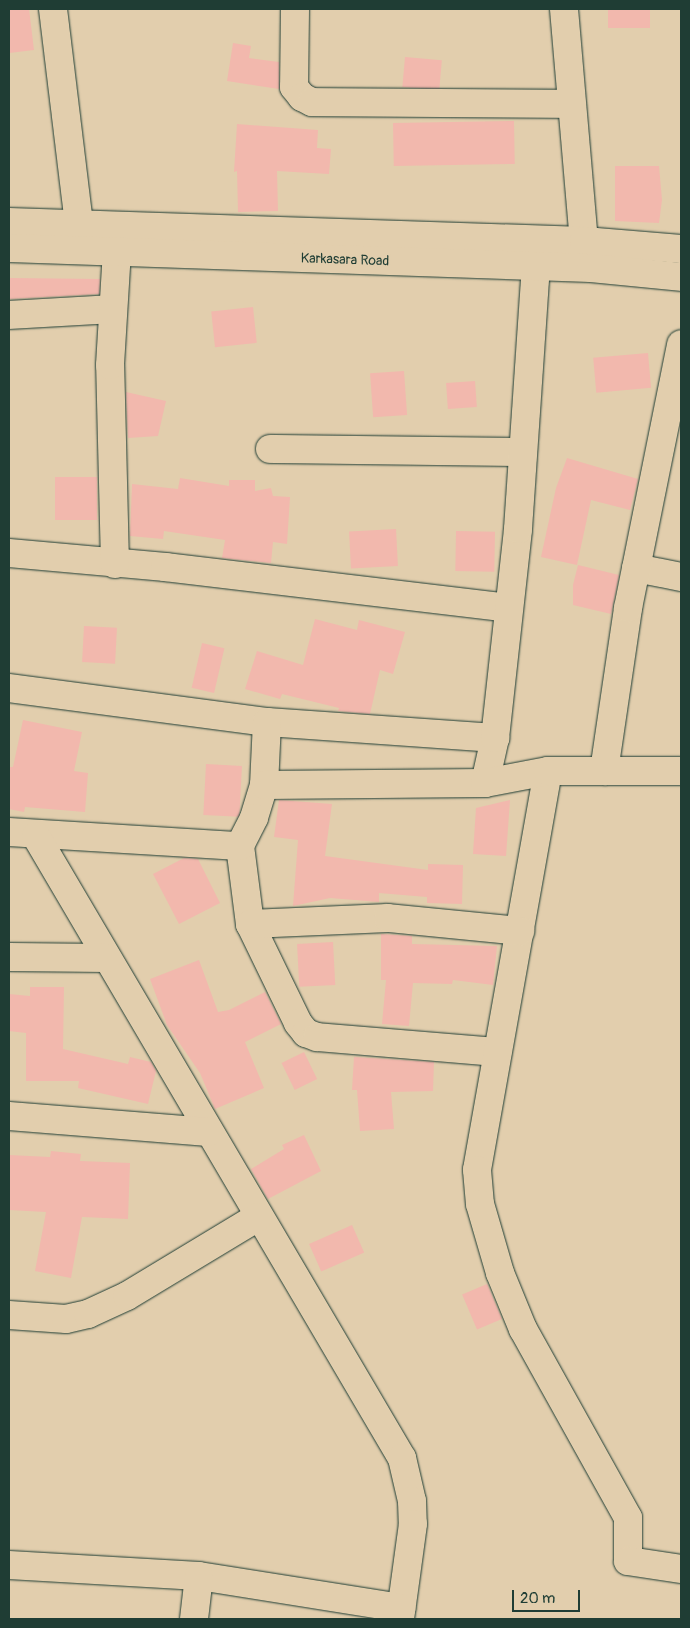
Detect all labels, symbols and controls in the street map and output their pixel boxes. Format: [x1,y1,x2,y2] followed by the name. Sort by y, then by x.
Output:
[300,250,390,270] street label: Karkasara Road
[515,1580,582,1612] scale bar
[520,1589,555,1608] text: 20 m

